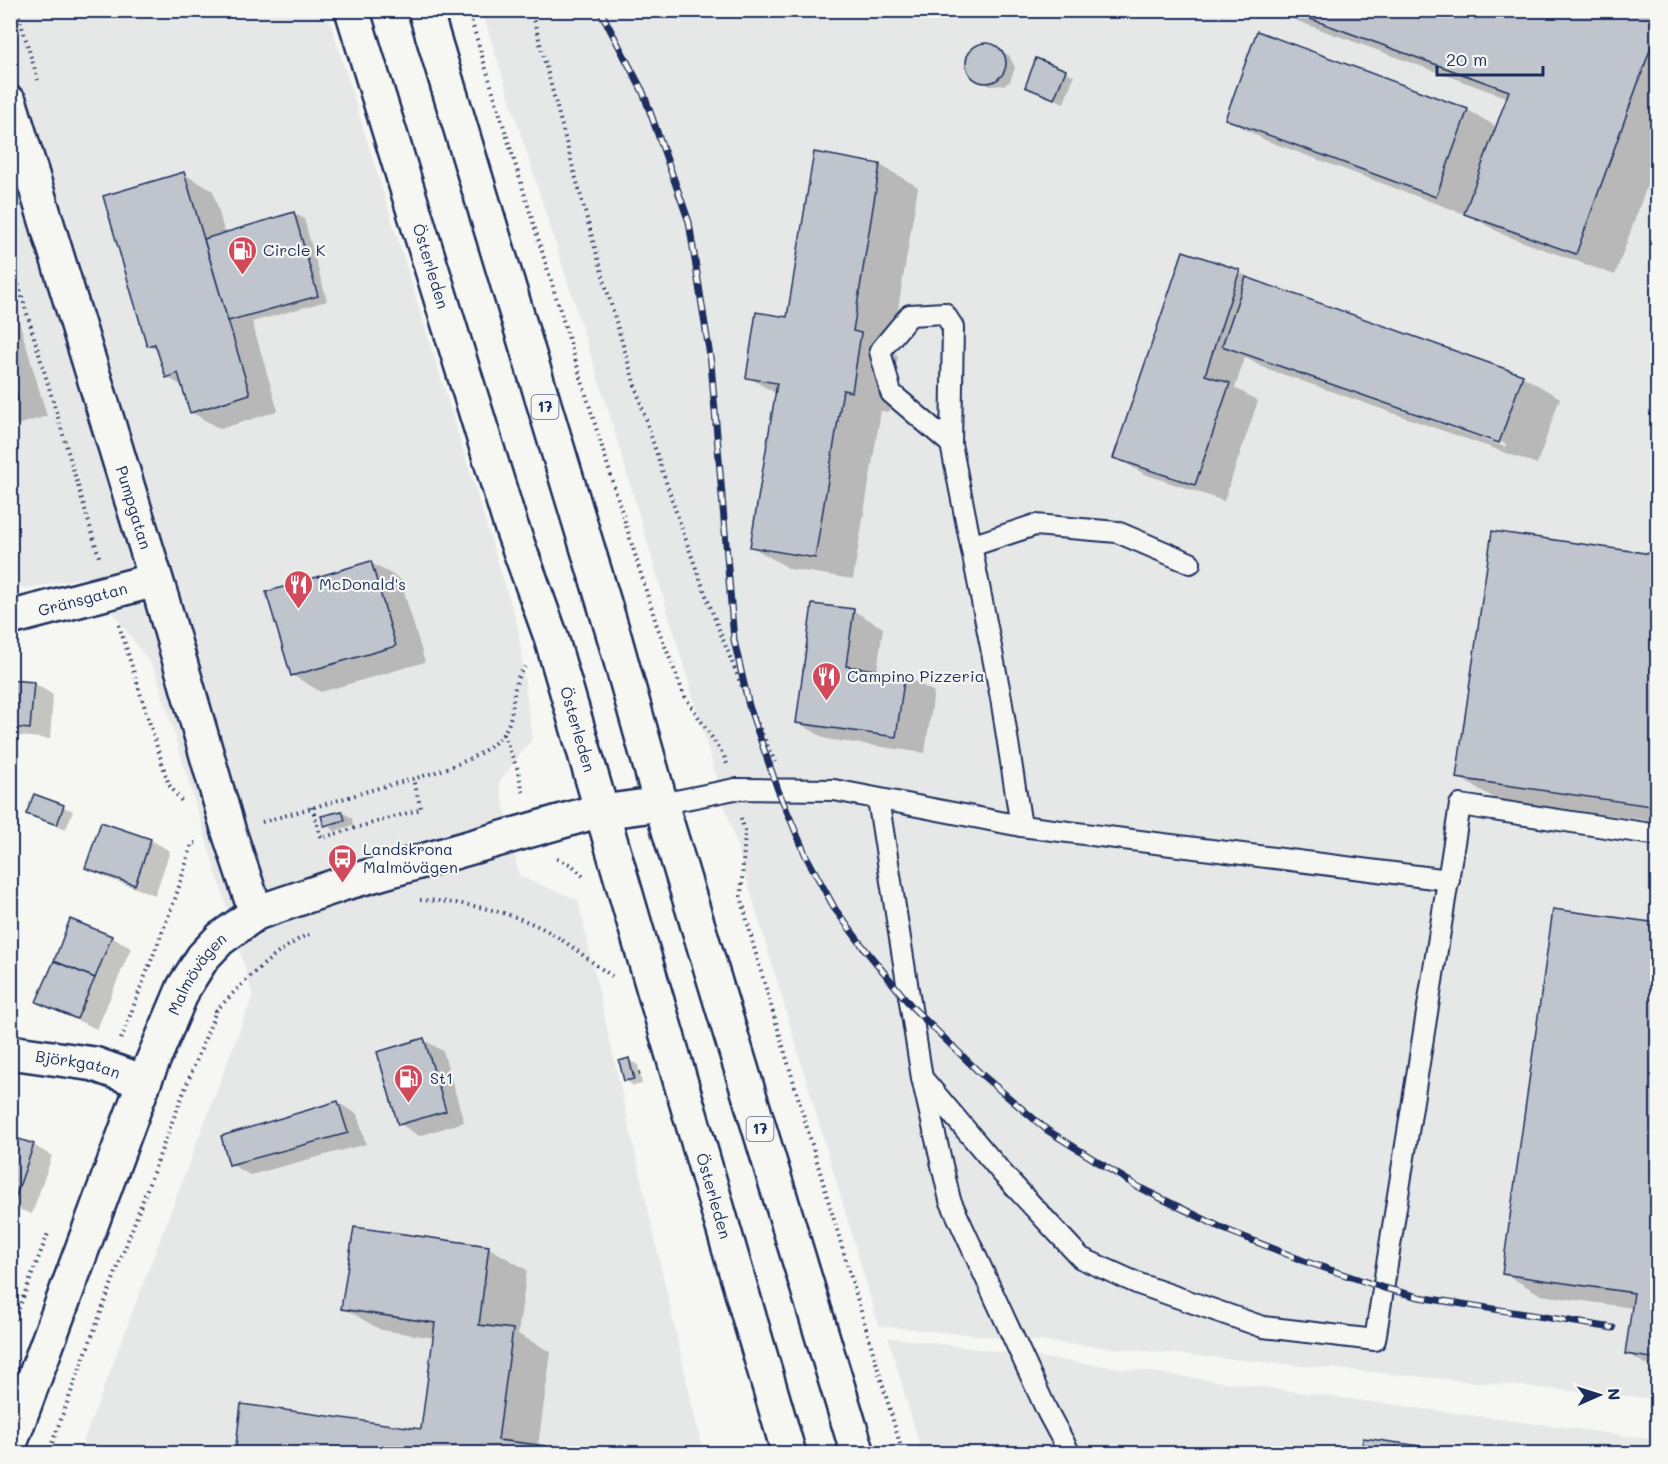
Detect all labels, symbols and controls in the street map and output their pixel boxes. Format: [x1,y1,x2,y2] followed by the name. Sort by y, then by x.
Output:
[1437,39,1544,77] scale bar
[1446,47,1487,71] text: 20 m
[408,221,454,311] street label: Österleden
[226,234,258,276] fuel station icon: Circle K
[263,239,326,260] place label: Circle K
[532,395,558,419] road number: 17
[112,463,157,552] street label: Pumpgatan
[282,568,314,610] restaurant icon: McDonald's
[319,573,406,594] place label: McDonald's
[35,577,129,620] street label: Gränsgatan
[810,660,842,702] restaurant icon: Campino Pizzeria
[847,665,985,686] place label: Campino Pizzeria
[556,684,601,774] street label: Österleden
[363,838,458,877] place label: Landskrona Malmövägen
[326,842,358,884] bus stop icon: Landskrona Malmövägen
[162,927,230,1018] street label: Malmövägen
[34,1045,124,1083] street label: Björkgatan
[393,1062,425,1104] fuel station icon: St1
[430,1067,453,1088] place label: St1
[746,1117,774,1141] road number: 17
[692,1150,737,1241] street label: Österleden
[1569,1365,1629,1425] north arrow
[1604,1388,1625,1401] text: N

